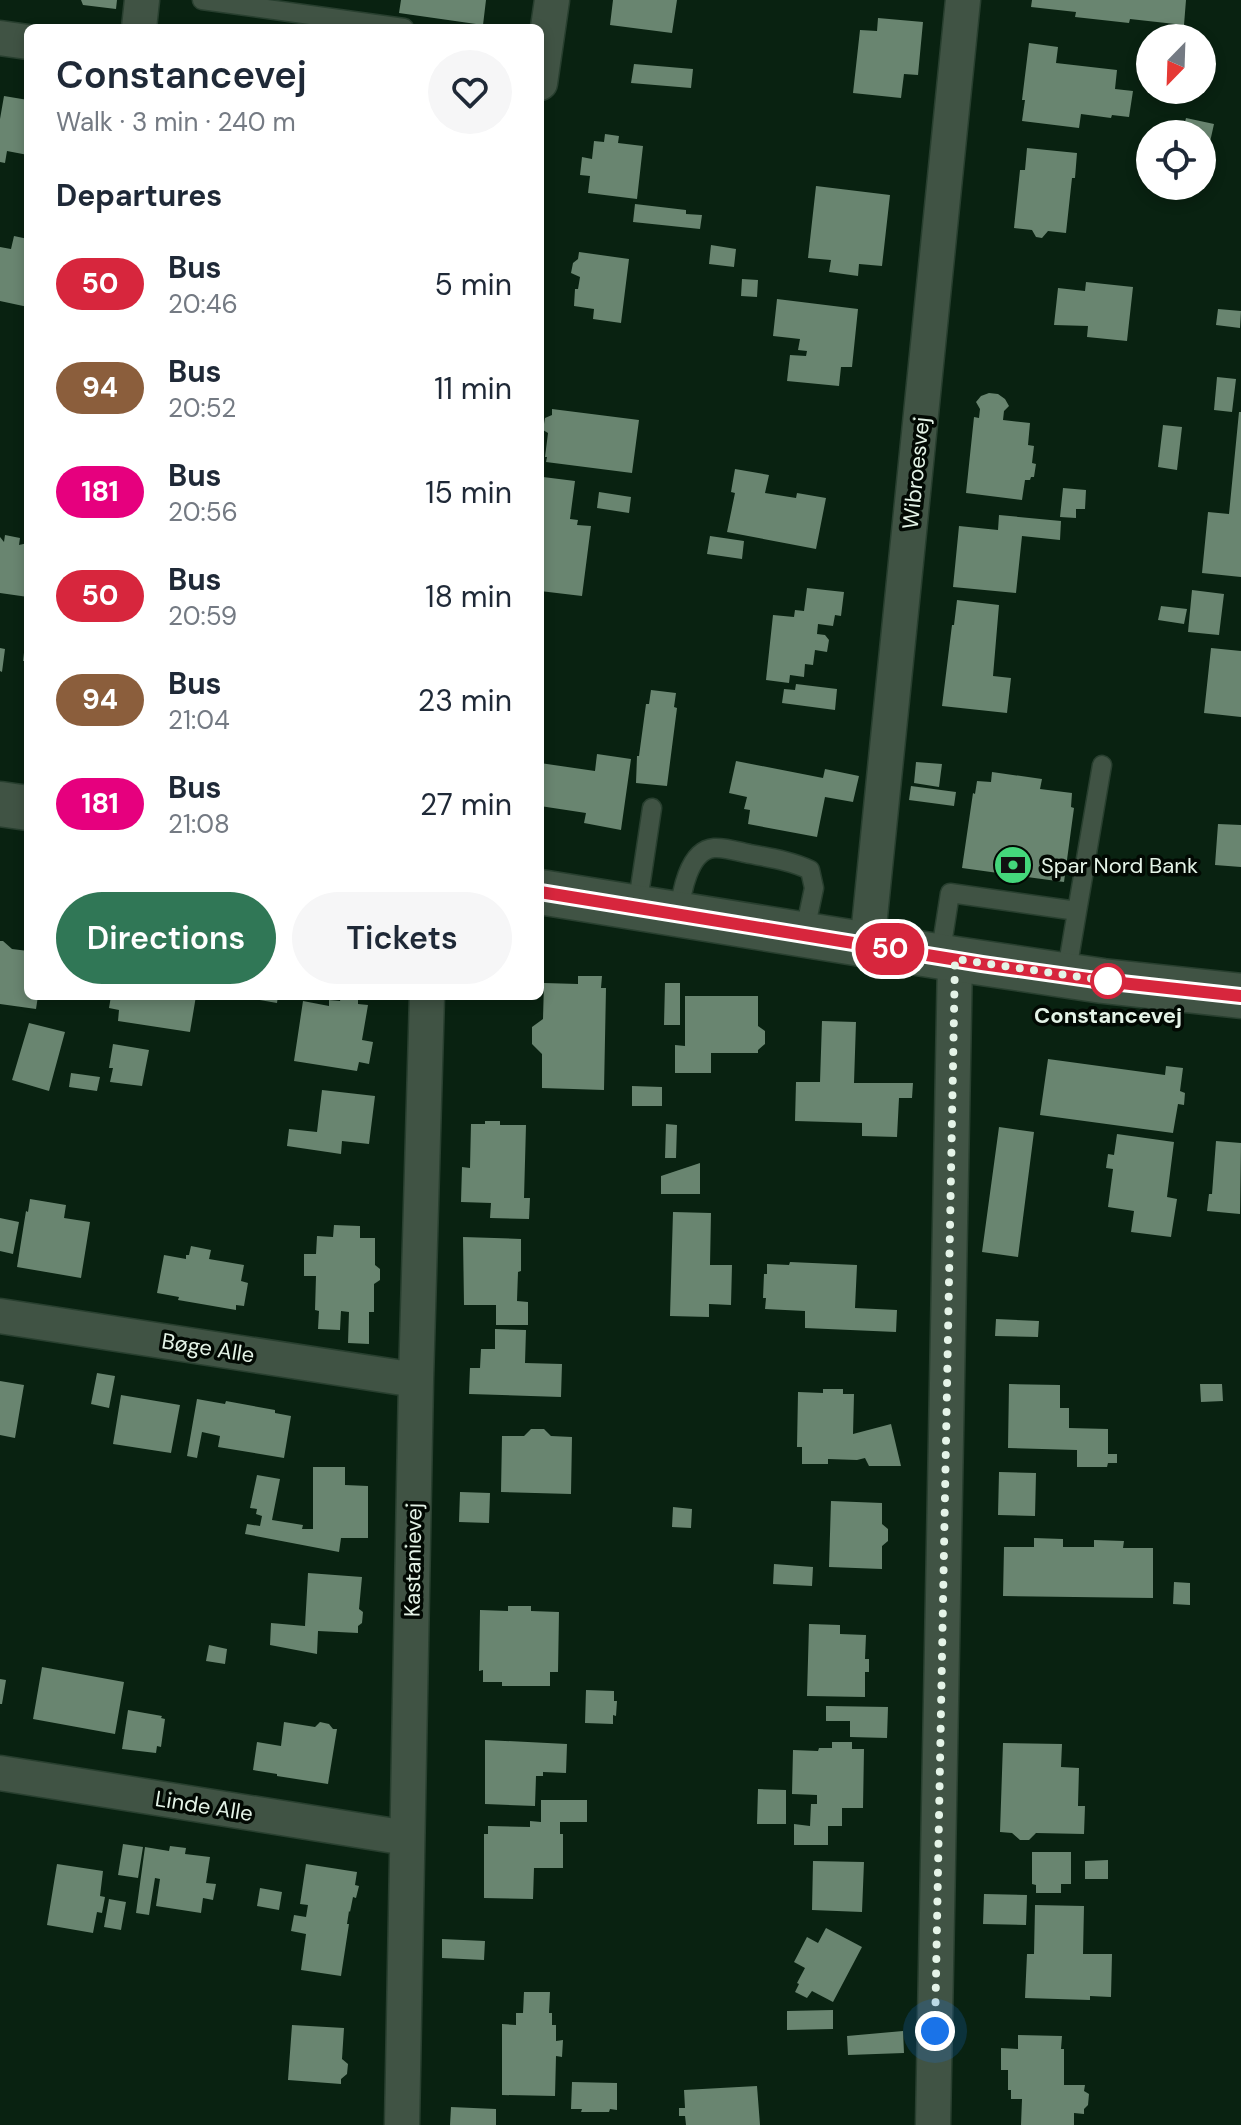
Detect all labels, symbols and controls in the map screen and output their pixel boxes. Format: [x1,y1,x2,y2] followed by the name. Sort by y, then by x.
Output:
[1136,24,1216,104] north arrow
[1136,24,1216,200] map controls
[56,50,307,100] text: Constancevej
[428,50,512,134] button: heart
[56,105,296,139] text: Walk · 3 min · 240 m
[1136,120,1216,200] button: locate
[56,176,222,215] text: Departures
[168,248,222,287] text: Bus
[81,265,119,302] text: 50
[435,265,512,304] text: 5 min
[168,287,238,321] text: 20:46
[168,352,222,391] text: Bus
[82,369,118,406] text: 94
[434,369,512,408] text: 11 min
[168,391,236,425] text: 20:52
[896,415,936,531] street label: Wibroesvej
[168,456,222,495] text: Bus
[81,473,119,510] text: 181
[425,473,512,512] text: 15 min
[168,495,238,529] text: 20:56
[168,560,222,599] text: Bus
[81,577,119,614] text: 50
[425,577,512,616] text: 18 min
[168,599,237,633] text: 20:59
[168,664,222,703] text: Bus
[82,681,118,718] text: 94
[418,681,512,720] text: 23 min
[168,703,230,737] text: 21:04
[168,768,222,807] text: Bus
[81,785,119,822] text: 181
[420,785,512,824] text: 27 min
[168,807,230,841] text: 21:08
[992,844,1034,886] bank icon: Spar Nord Bank
[1041,851,1198,880] place label: Spar Nord Bank
[56,892,276,984] button: Directions
[292,892,512,984] button: Tickets
[854,923,926,975] line badge: 50
[871,930,909,967] text: 50
[1091,964,1125,998] marker: Constancevej
[1034,1001,1182,1030] place label: Constancevej
[160,1326,256,1370] street label: Bøge Alle
[398,1503,428,1617] street label: Kastanievej
[153,1784,255,1828] street label: Linde Alle
[915,2011,955,2051] your location

